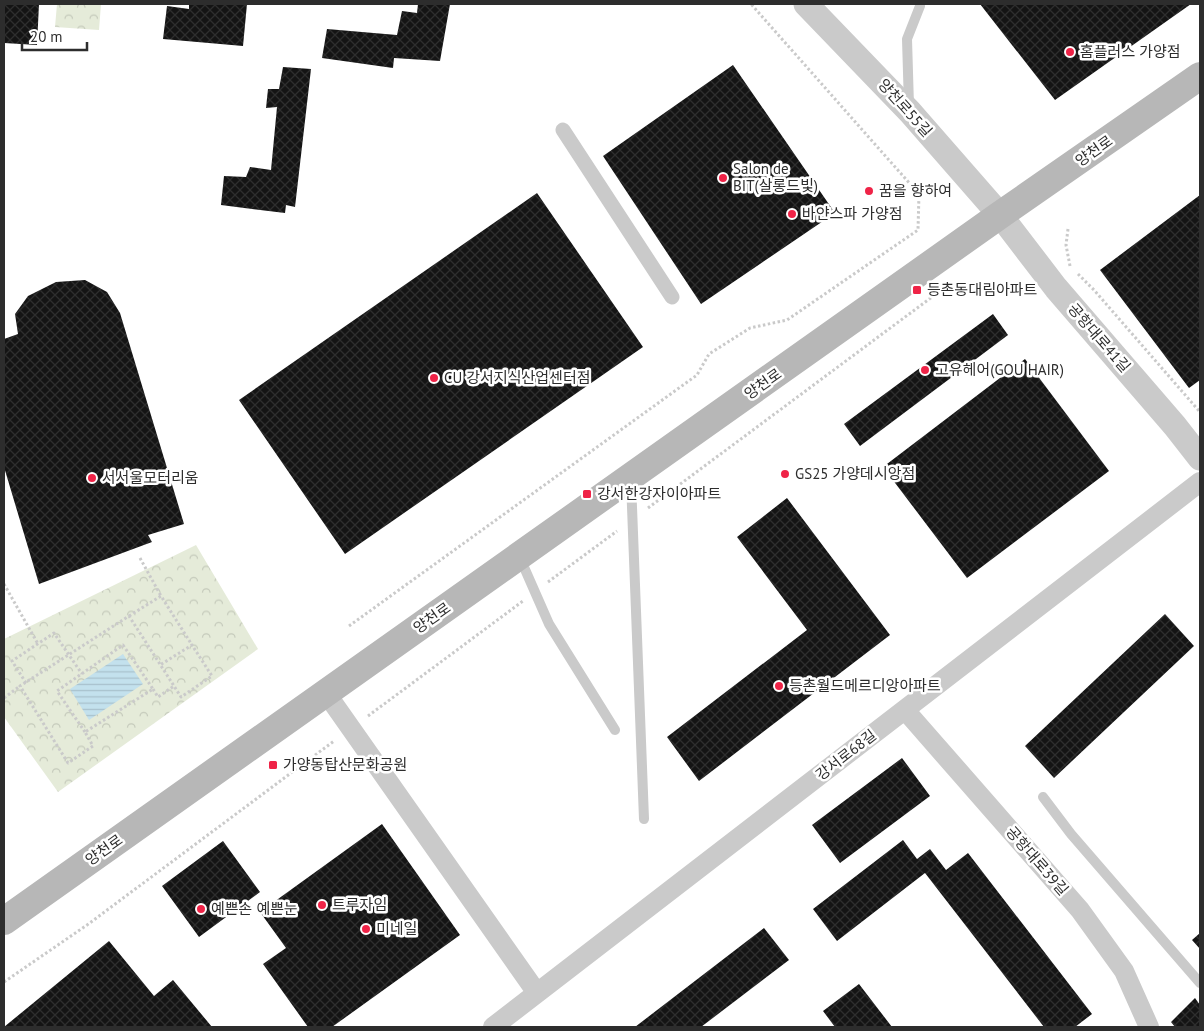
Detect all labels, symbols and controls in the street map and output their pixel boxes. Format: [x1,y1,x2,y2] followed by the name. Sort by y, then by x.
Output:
[22,20,88,52] scale bar
[30,27,63,46] text: 20 m
[1080,42,1181,61] place label: 홈플러스 가양점
[1064,46,1076,58] marker: 홈플러스 가양점
[874,75,936,141] street label: 양천로55길
[1071,131,1116,170] street label: 양천로
[733,159,818,195] place label: Salon de BIT(살롱드빛)
[717,172,729,184] marker: Salon de BIT(살롱드빛)
[879,181,952,200] place label: 꿈을 향하여
[863,185,875,197] marker: 꿈을 향하여
[802,204,903,223] place label: 바얀스파 가양점
[786,208,798,220] marker: 바얀스파 가양점
[927,280,1038,299] place label: 등촌동대림아파트
[911,284,923,296] marker: 등촌동대림아파트
[1064,299,1135,376] street label: 공항대로41길
[935,360,1064,379] place label: 고유헤어(GOU HAIR)
[740,364,785,403] street label: 양천로
[919,364,931,376] marker: 고유헤어(GOU HAIR)
[444,368,591,387] place label: CU 강서지식산업센터점
[428,372,440,384] marker: CU 강서지식산업센터점
[795,464,915,483] place label: GS25 가양데시앙점
[102,468,199,487] place label: 서서울모터리움
[779,468,791,480] marker: GS25 가양데시앙점
[86,472,98,484] marker: 서서울모터리움
[597,484,721,503] place label: 강서한강자이아파트
[581,488,593,500] marker: 강서한강자이아파트
[409,598,454,637] street label: 양천로
[789,676,941,695] place label: 등촌월드메르디앙아파트
[773,680,785,692] marker: 등촌월드메르디앙아파트
[812,725,880,784] street label: 강서로68길
[283,755,407,774] place label: 가양동탑산문화공원
[267,759,279,771] marker: 가양동탑산문화공원
[1002,822,1073,899] street label: 공항대로39길
[81,830,126,869] street label: 양천로
[332,895,387,914] place label: 트루자임
[211,899,298,918] place label: 예쁜손 예쁜눈
[316,899,328,911] marker: 트루자임
[195,903,207,915] marker: 예쁜손 예쁜눈
[376,919,417,938] place label: 미네일
[360,923,372,935] marker: 미네일

